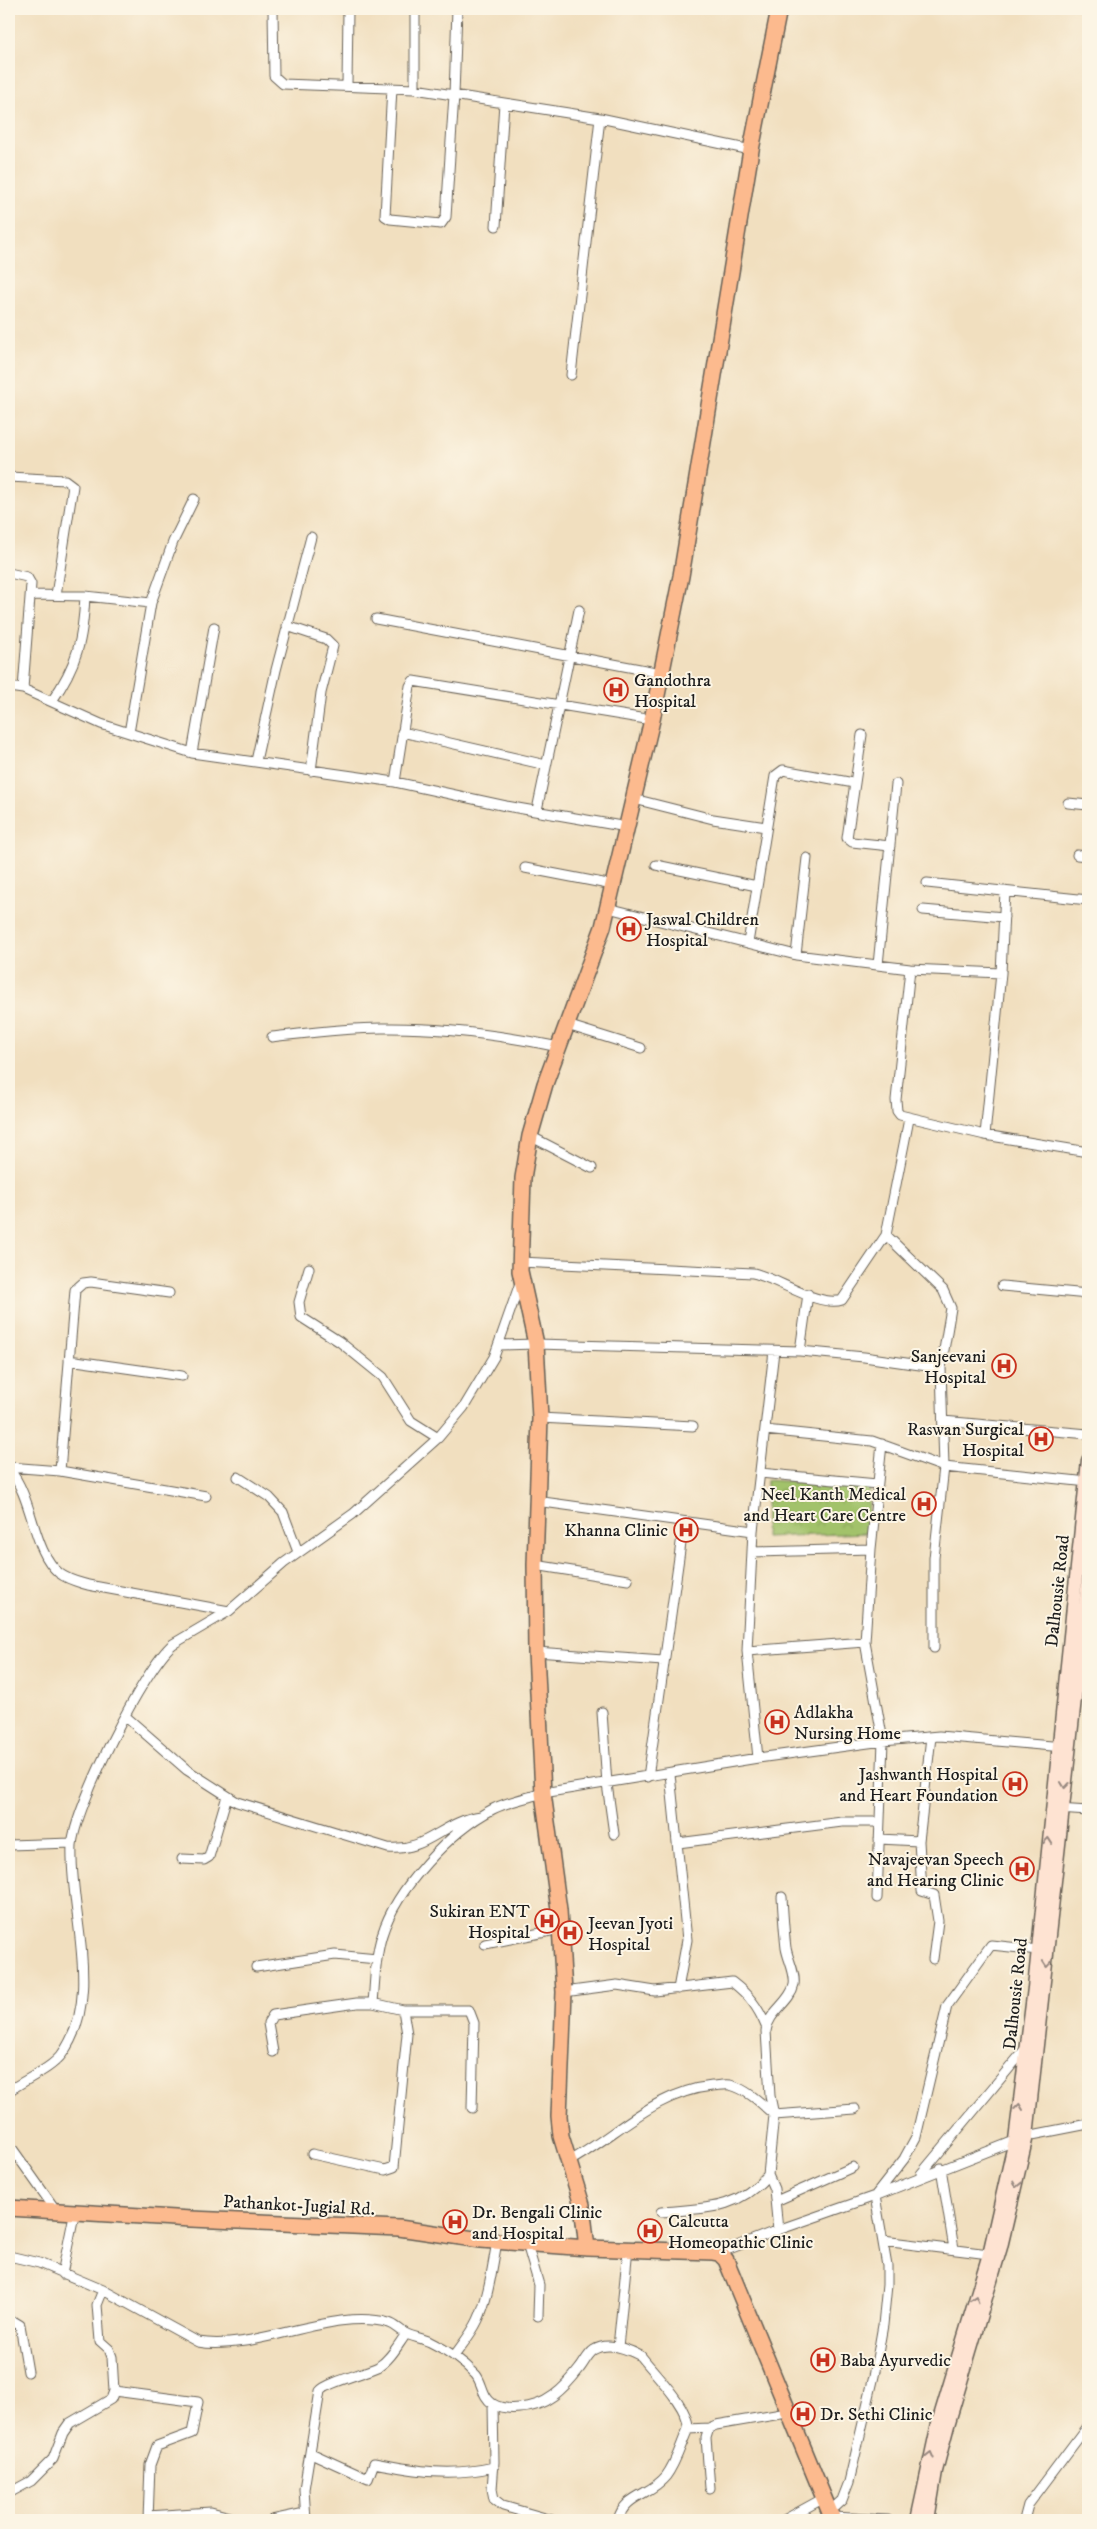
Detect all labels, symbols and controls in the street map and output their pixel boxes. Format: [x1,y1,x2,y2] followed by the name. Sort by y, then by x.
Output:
[634,670,711,713] place label: Gandothra Hospital
[603,677,629,703] hospital icon: Gandothra Hospital
[644,909,759,952] place label: Jaswal Children Hospital
[616,916,642,942] hospital icon: Jaswal Children Hospital
[911,1346,987,1389] place label: Sanjeevani Hospital
[991,1353,1017,1379] hospital icon: Sanjeevani Hospital
[907,1419,1025,1462] place label: Raswan Surgical Hospital
[1028,1426,1054,1452] hospital icon: Raswan Surgical Hospital
[744,1484,907,1527] place label: Neel Kanth Medical and Heart Care Centre
[911,1491,937,1517] hospital icon: Neel Kanth Medical and Heart Care Centre
[673,1517,699,1543] hospital icon: Khanna Clinic
[564,1520,668,1542] place label: Khanna Clinic
[1041,1534,1075,1648] street label: Dalhousie Road
[794,1702,901,1745] place label: Adlakha Nursing Home
[764,1709,790,1735] hospital icon: Adlakha Nursing Home
[839,1764,999,1807] place label: Jashwanth Hospital and Heart Foundation
[1002,1771,1028,1797] hospital icon: Jashwanth Hospital and Heart Foundation
[1059,1781,1070,1789] one-way arrow
[1043,1837,1054,1845] one-way arrow
[867,1849,1005,1892] place label: Navajeevan Speech and Hearing Clinic
[1009,1856,1035,1882] hospital icon: Navajeevan Speech and Hearing Clinic
[430,1901,531,1944] place label: Sukiran ENT Hospital
[534,1908,560,1934] hospital icon: Sukiran ENT Hospital
[586,1913,673,1956] place label: Jeevan Jyoti Hospital
[557,1920,583,1946] hospital icon: Jeevan Jyoti Hospital
[999,1937,1033,2051] street label: Dalhousie Road
[1042,1960,1053,1968] one-way arrow
[1013,2103,1024,2111] one-way arrow
[1012,2179,1023,2188] one-way arrow
[222,2191,375,2221] street label: Pathankot-Jugial Rd.
[472,2202,603,2245] place label: Dr. Bengali Clinic and Hospital
[442,2209,468,2235] hospital icon: Dr. Bengali Clinic and Hospital
[668,2211,813,2254] place label: Calcutta Homeopathic Clinic
[637,2218,663,2244] hospital icon: Calcutta Homeopathic Clinic
[970,2296,980,2304] one-way arrow
[810,2347,836,2373] hospital icon: Baba Ayurvedic
[840,2350,951,2372] place label: Baba Ayurvedic
[790,2401,816,2427] hospital icon: Dr. Sethi Clinic
[820,2404,933,2426] place label: Dr. Sethi Clinic
[924,2451,935,2460] one-way arrow

